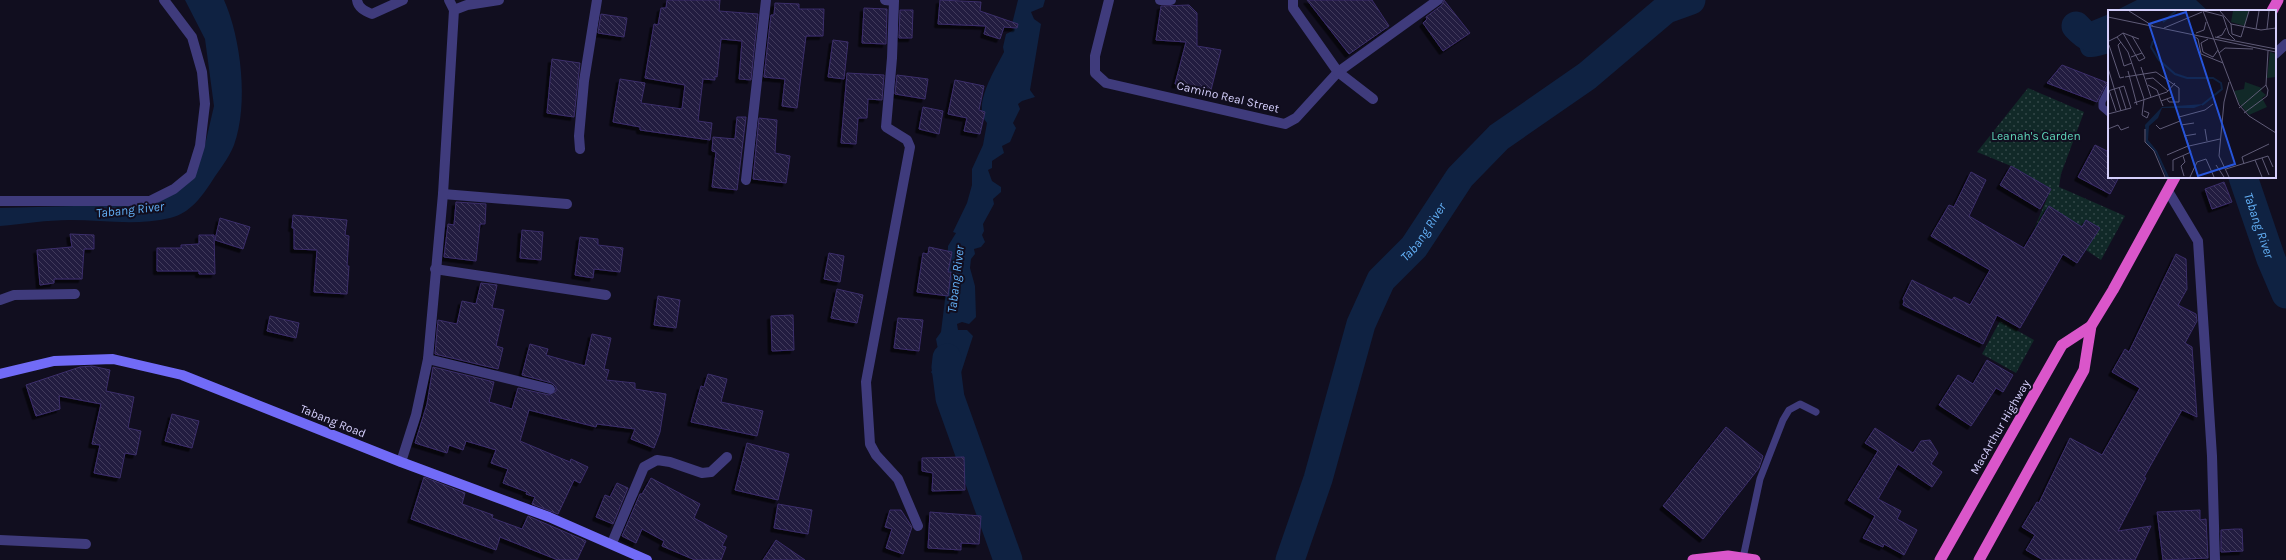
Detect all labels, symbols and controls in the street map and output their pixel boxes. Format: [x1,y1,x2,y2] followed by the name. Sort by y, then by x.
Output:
[2108,10,2276,178] inset map
[1175,78,1281,116] street label: Camino Real Street
[1991,129,2081,143] park label: Leanah's Garden
[2241,191,2277,261] water label: Tabang River
[95,198,165,221] water label: Tabang River
[1397,200,1449,264] water label: Tabang River
[944,244,967,314] water label: Tabang River
[1967,377,2033,477] street label: MacArthur Highway
[298,401,368,441] street label: Tabang Road

